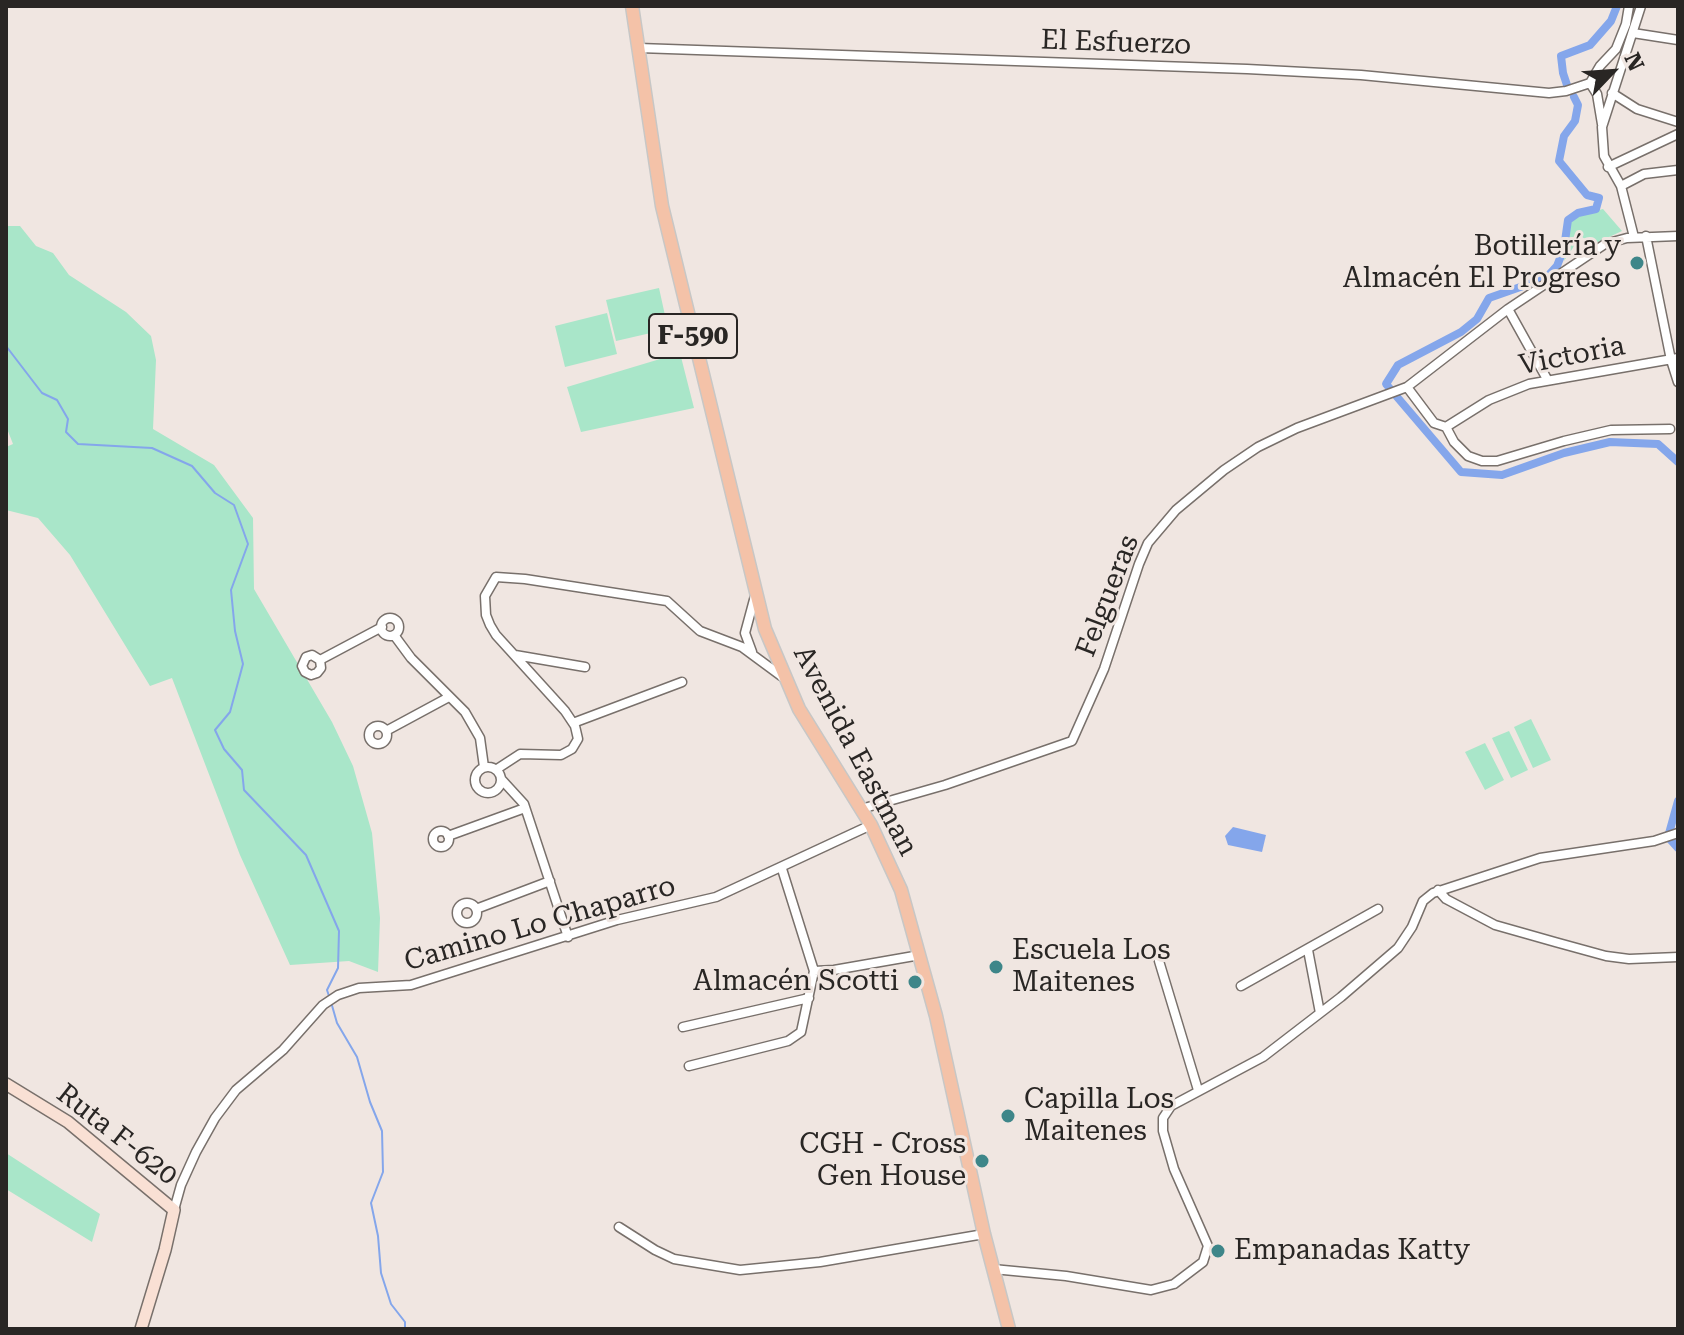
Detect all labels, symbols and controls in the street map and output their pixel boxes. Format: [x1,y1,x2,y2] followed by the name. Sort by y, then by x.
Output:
[1040,24,1192,62] street label: El Esfuerzo
[1572,32,1652,112] north arrow
[1619,49,1649,75] text: N
[1343,230,1621,296] place label: Botillería y Almacén El Progreso
[1628,254,1646,272] marker: Botillería y Almacén El Progreso
[649,314,737,358] road number: F-590
[1516,329,1628,383] street label: Victoria
[1069,530,1147,662] street label: Felgueras
[786,640,924,862] street label: Avenida Eastman
[401,869,679,979] street label: Camino Lo Chaparro
[1012,934,1170,1000] place label: Escuela Los Maitenes
[987,958,1005,976] marker: Escuela Los Maitenes
[693,965,899,999] place label: Almacén Scotti
[906,973,924,991] marker: Almacén Scotti
[50,1077,184,1193] street label: Ruta F-620
[1024,1083,1174,1149] place label: Capilla Los Maitenes
[999,1107,1017,1125] marker: Capilla Los Maitenes
[799,1128,966,1194] place label: CGH - Cross Gen House
[973,1152,991,1170] marker: CGH - Cross Gen House
[1234,1234,1470,1268] place label: Empanadas Katty
[1209,1242,1227,1260] marker: Empanadas Katty

